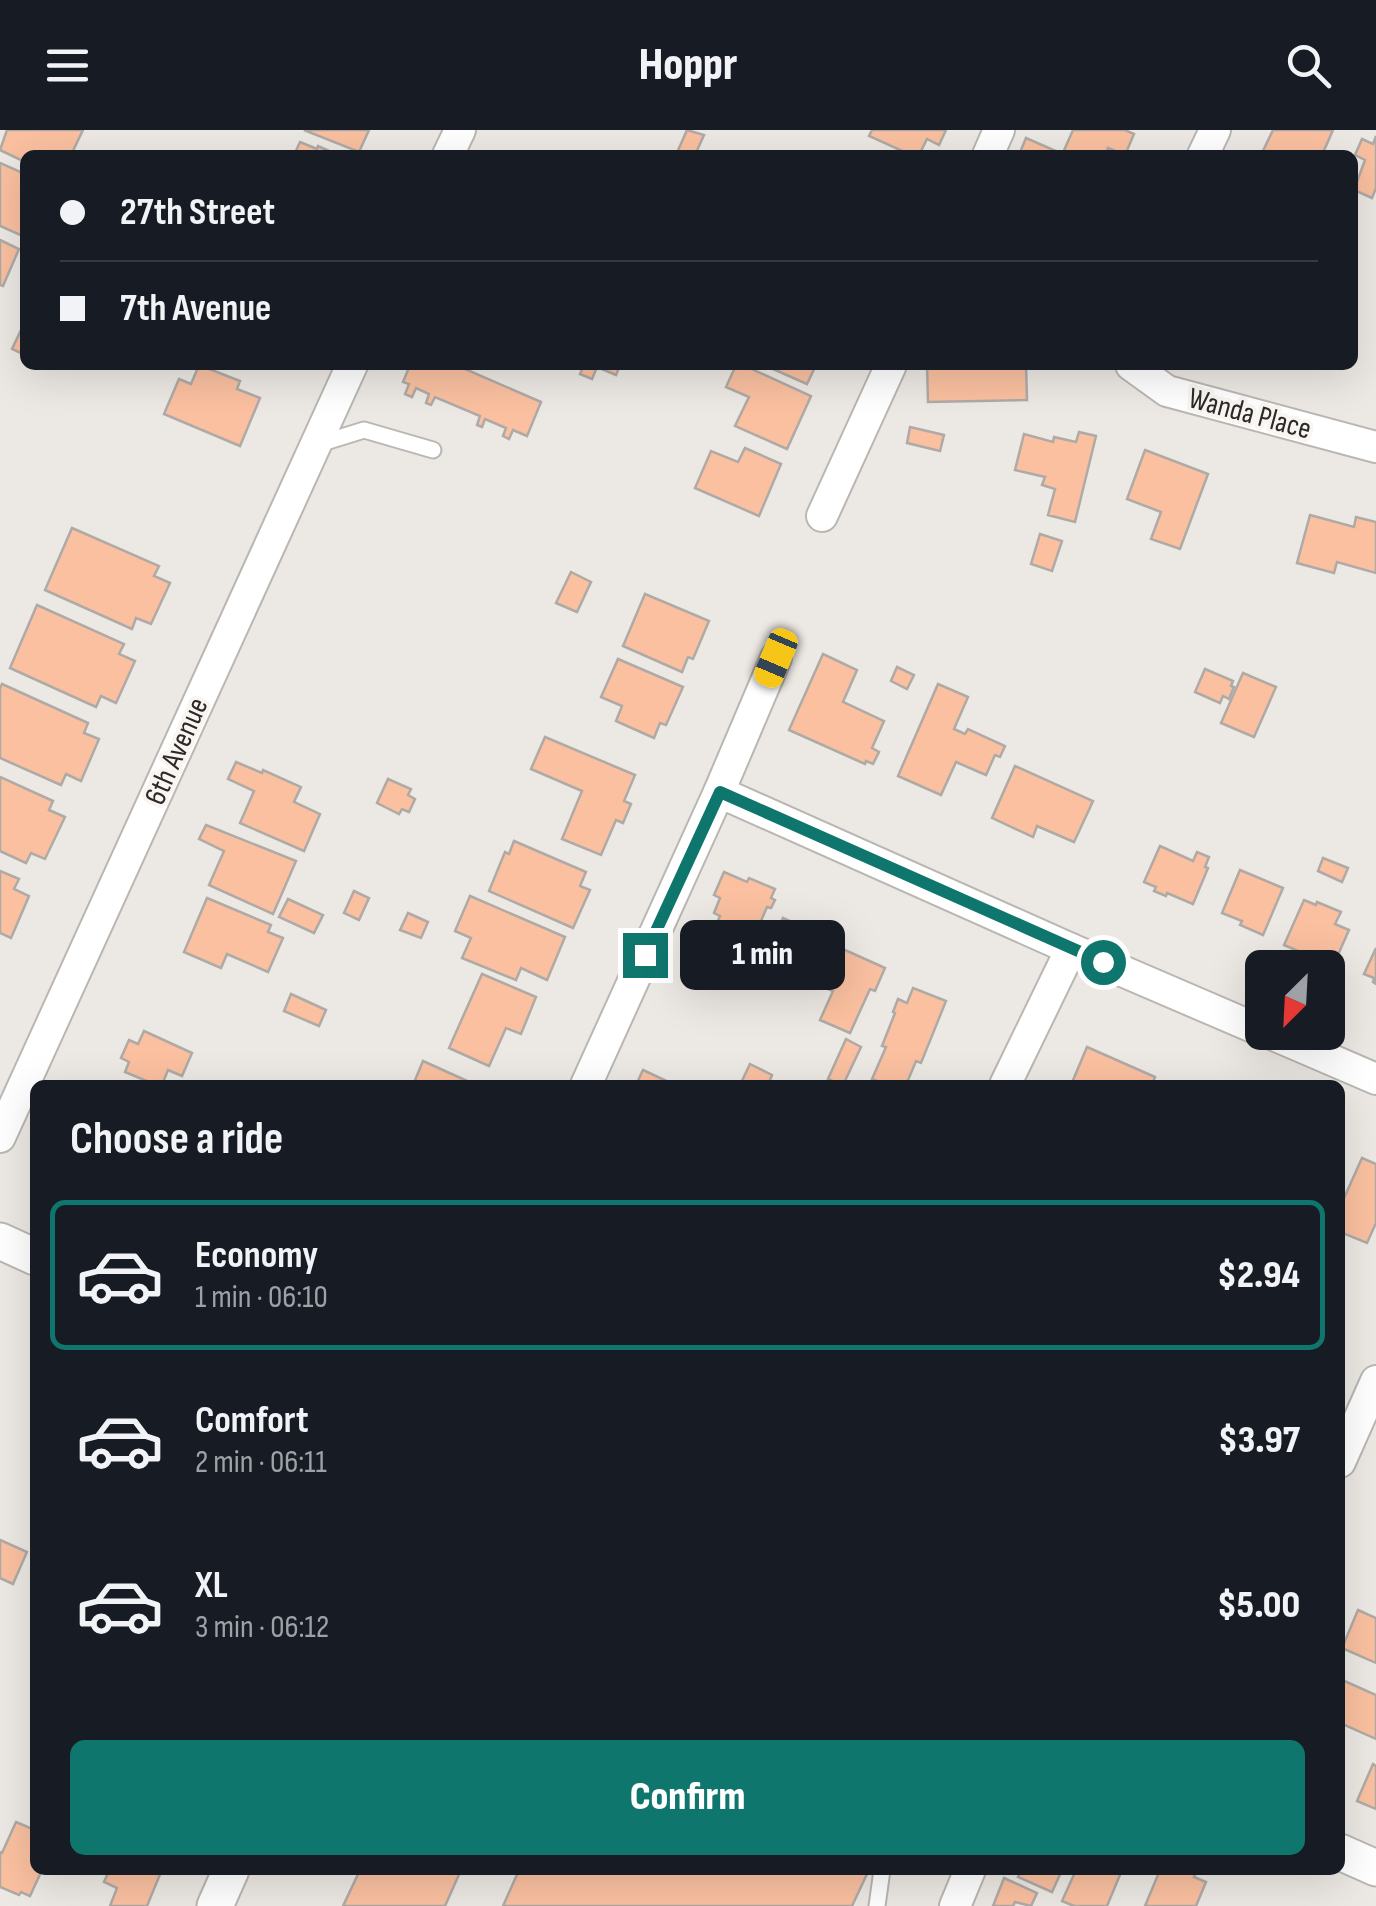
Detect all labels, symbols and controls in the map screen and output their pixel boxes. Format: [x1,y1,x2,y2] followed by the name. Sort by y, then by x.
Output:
[40,38,95,93] icon: menu
[639,38,737,93] text: Hoppr
[1281,38,1336,93] icon: search
[120,190,275,235] text: 27th Street
[120,286,271,331] text: 7th Avenue
[1184,380,1315,448] street label: Wanda Place
[750,625,802,691] car
[137,692,216,810] street label: 6th Avenue
[680,920,845,990] callout: 1 min
[623,933,668,978] route end
[732,935,793,974] text: 1 min
[1081,940,1126,985] route start
[1245,950,1345,1050] north arrow
[1245,950,1345,1050] map controls
[70,1112,283,1167] text: Choose a ride
[75,1230,165,1320] icon: car
[195,1233,318,1278] text: Economy
[1217,1253,1300,1298] text: $2.94
[195,1278,328,1317] text: 1 min · 06:10
[75,1395,165,1485] icon: car
[195,1398,309,1443] text: Comfort
[1218,1418,1300,1463] text: $3.97
[195,1443,327,1482] text: 2 min · 06:11
[75,1560,165,1650] icon: car
[195,1563,228,1608] text: XL
[1217,1583,1300,1628] text: $5.00
[195,1608,329,1647] text: 3 min · 06:12
[70,1740,1305,1855] button: Confirm

